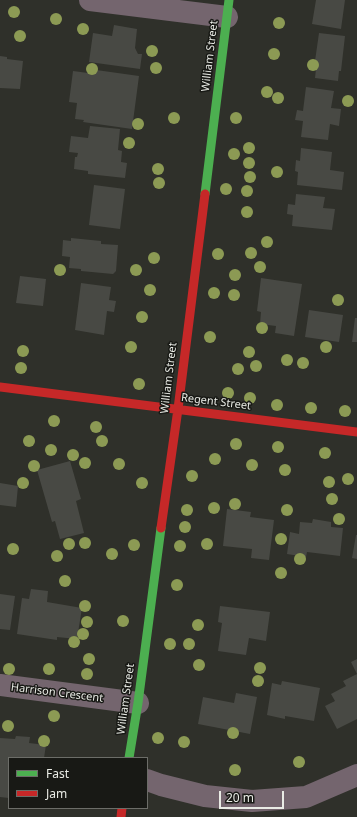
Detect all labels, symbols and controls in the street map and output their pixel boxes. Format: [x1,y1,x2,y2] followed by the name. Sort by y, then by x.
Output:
[199,20,221,92] street label: William Street
[158,342,180,414] street label: William Street
[180,391,252,413] street label: Regent Street
[114,663,138,735] street label: William Street
[10,681,104,705] street label: Harrison Crescent
[8,757,148,809] legend
[46,765,69,782] text: Fast
[221,783,286,809] scale bar
[46,785,67,802] text: Jam
[226,789,254,806] text: 20 m

